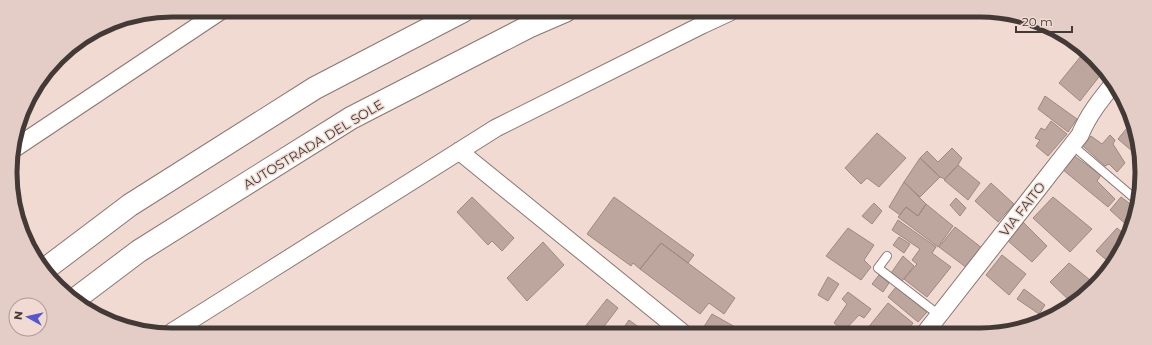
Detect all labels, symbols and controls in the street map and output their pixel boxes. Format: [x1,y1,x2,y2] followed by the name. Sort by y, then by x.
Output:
[1016,8,1072,34] scale bar
[1022,14,1053,29] text: 20 m
[240,96,386,192] street label: AUTOSTRADA DEL SOLE
[996,178,1048,239] street label: VIA FAITO
[8,297,48,337] north arrow
[11,310,26,321] text: N

